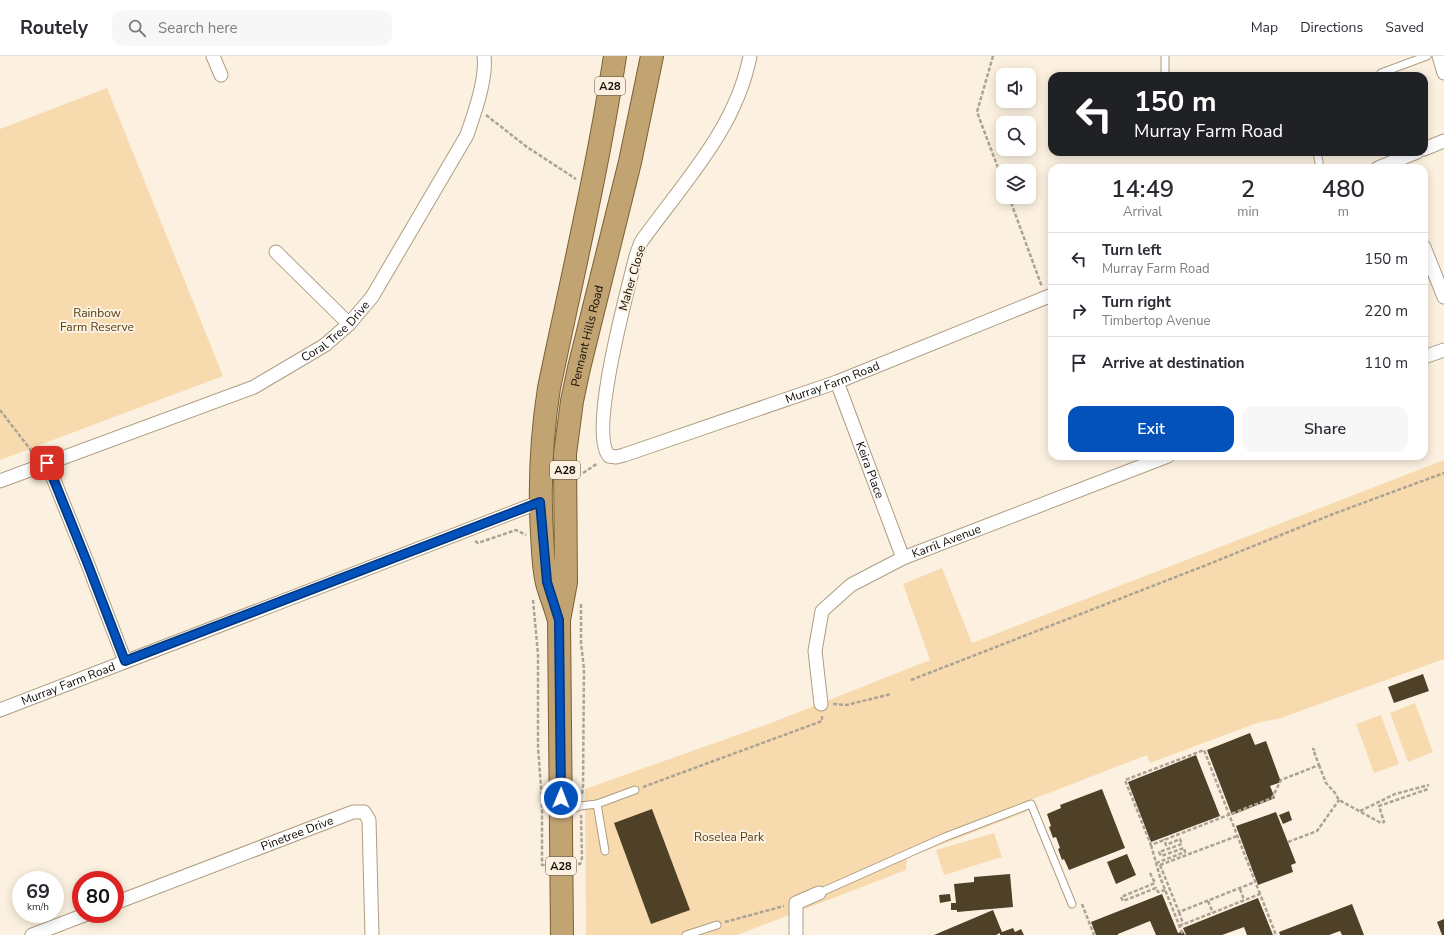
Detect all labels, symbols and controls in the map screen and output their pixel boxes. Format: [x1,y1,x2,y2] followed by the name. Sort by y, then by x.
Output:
[112,10,392,46] search box
[20,15,88,41] text: Routely
[126,17,148,39] icon: search
[158,18,238,38] text: Search here
[1251,18,1278,37] text: Map
[1300,18,1363,37] text: Directions
[1385,18,1424,37] text: Saved
[996,68,1036,204] map controls
[996,68,1036,108] button: sound
[595,77,625,95] road number: A28
[1134,83,1217,121] text: 150 m
[1068,88,1120,140] icon: left
[996,116,1036,156] button: search
[1134,119,1283,143] text: Murray Farm Road
[996,164,1036,204] button: layers
[1111,173,1174,205] text: 14:49
[1241,173,1255,205] text: 2
[1322,173,1365,205] text: 480
[1123,203,1162,221] text: Arrival
[1237,203,1259,221] text: min
[1338,203,1349,221] text: m
[1102,240,1161,260] text: Turn left
[615,243,649,313] street label: Maher Close
[1068,248,1090,270] icon: left
[1364,249,1408,269] text: 150 m
[1102,260,1210,278] text: Murray Farm Road
[567,284,607,388] street label: Pennant Hills Road
[1102,292,1171,312] text: Turn right
[298,297,373,365] street label: Coral Tree Drive
[1068,300,1090,322] icon: right
[1364,301,1408,321] text: 220 m
[60,305,134,335] park label: Rainbow Farm Reserve
[1102,312,1210,330] text: Timbertop Avenue
[1068,352,1090,374] icon: arrive
[1102,353,1245,373] text: Arrive at destination
[1364,353,1408,373] text: 110 m
[783,358,882,407] street label: Murray Farm Road
[1068,406,1234,452] button: Exit
[1242,406,1408,452] button: Share
[852,439,888,501] street label: Keira Place
[30,446,64,480] pin
[36,452,58,474] icon: arrive
[550,461,580,479] road number: A28
[910,521,983,562] street label: Karril Avenue
[19,658,117,709] street label: Murray Farm Road
[540,777,582,819] position arrow
[259,812,336,854] street label: Pinetree Drive
[694,829,765,845] park label: Roselea Park
[546,857,576,875] road number: A28
[72,871,124,923] speed limit sign: 80
[26,878,50,905] text: 69
[27,900,49,914] text: km/h

